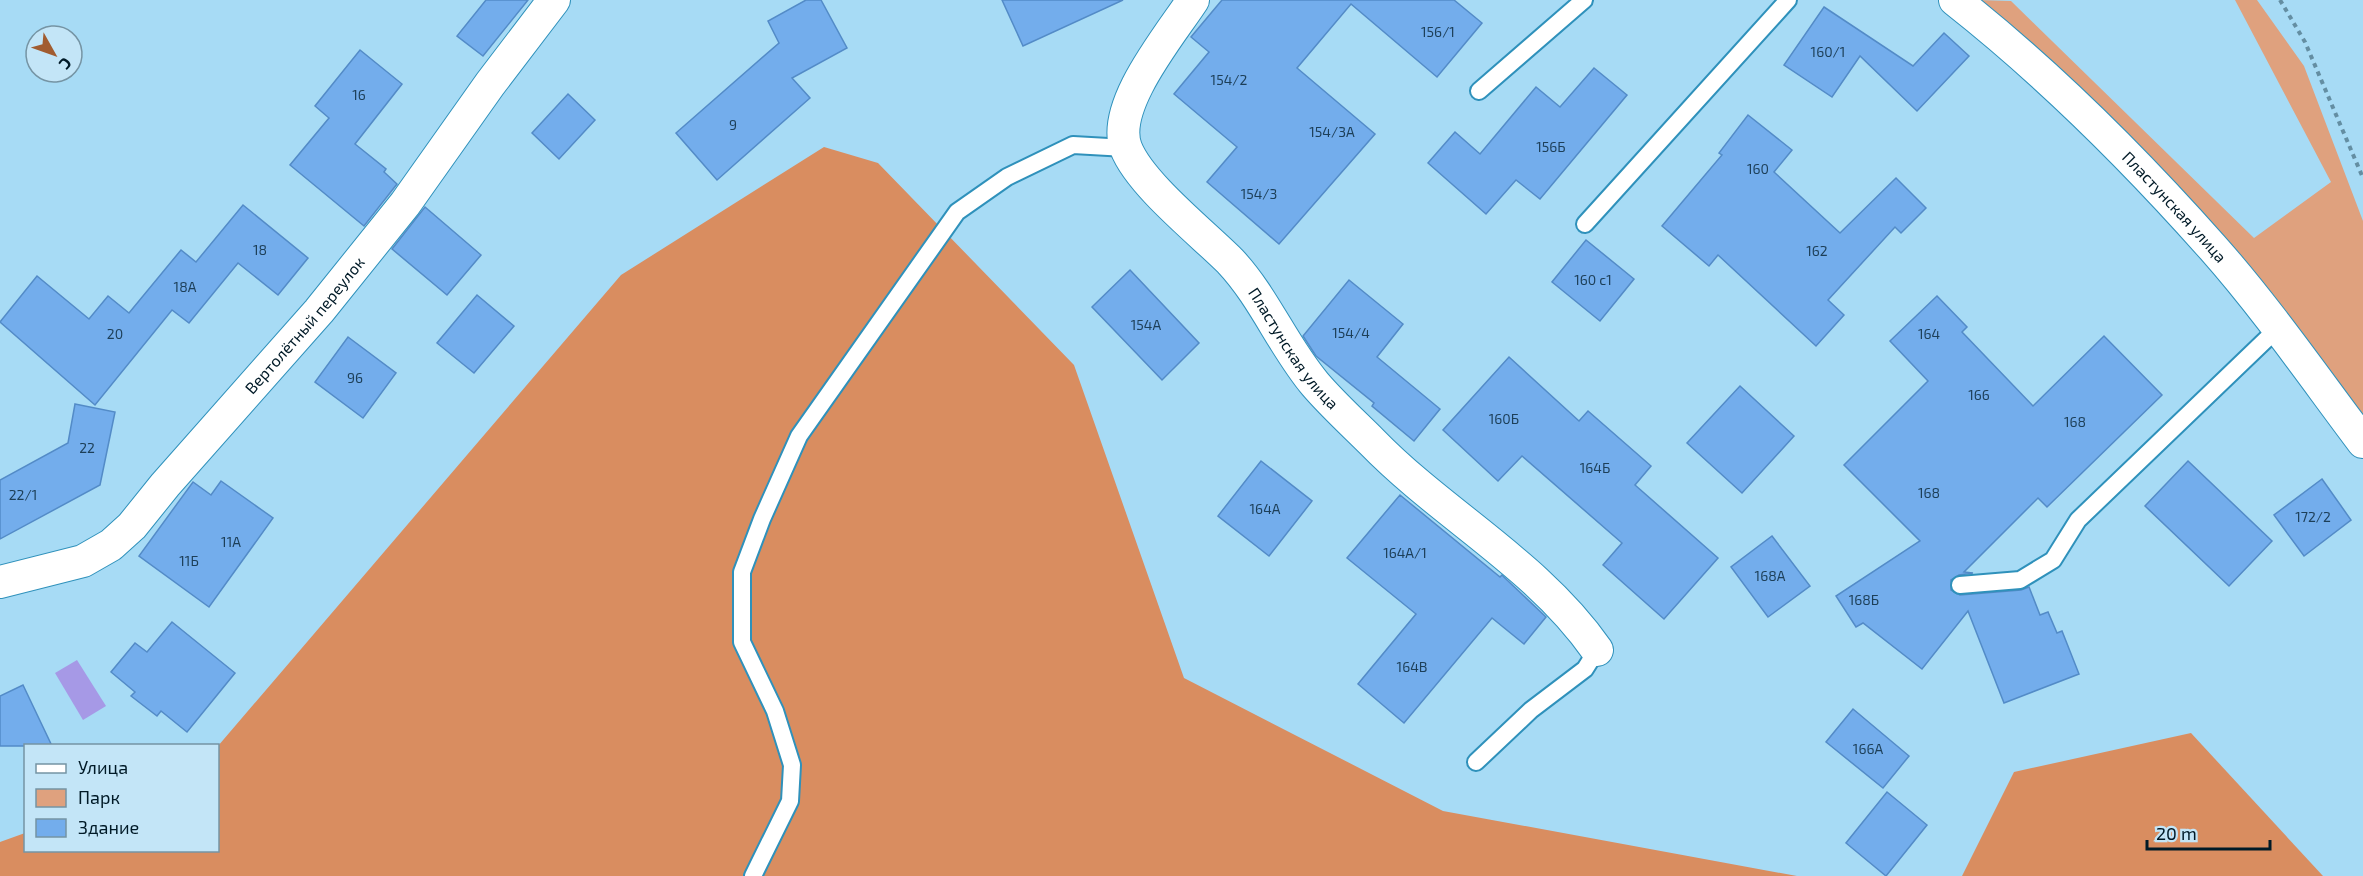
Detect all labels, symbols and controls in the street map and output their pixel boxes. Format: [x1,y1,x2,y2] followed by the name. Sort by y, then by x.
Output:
[1421,23,1455,40] house number: 156/1
[24,24,84,84] north arrow
[1811,43,1845,60] house number: 160/1
[56,54,76,74] text: С
[1211,71,1248,88] house number: 154/2
[352,86,366,103] house number: 16
[729,116,737,133] house number: 9
[1309,123,1355,140] house number: 154/3А
[1536,138,1566,155] house number: 156Б
[2119,147,2231,266] street label: Пластунская улица
[1747,160,1769,177] house number: 160
[1241,185,1277,202] house number: 154/3
[253,241,267,258] house number: 18
[1806,242,1828,259] house number: 162
[240,252,368,397] street label: Вертолётный переулок
[1574,271,1612,288] house number: 160 c1
[174,278,197,295] house number: 18А
[1245,283,1343,413] street label: Пластунская улица
[1131,316,1161,333] house number: 154А
[1332,324,1370,341] house number: 154/4
[107,325,123,342] house number: 20
[1918,325,1940,342] house number: 164
[347,369,363,386] house number: 96
[1968,386,1990,403] house number: 166
[1489,410,1519,427] house number: 160Б
[2064,413,2086,430] house number: 168
[79,439,95,456] house number: 22
[1580,459,1610,476] house number: 164Б
[1918,484,1940,501] house number: 168
[9,486,37,503] house number: 22/1
[1250,500,1281,517] house number: 164А
[2295,508,2331,525] house number: 172/2
[221,533,241,550] house number: 11А
[1383,544,1427,561] house number: 164А/1
[179,552,199,569] house number: 11Б
[1755,567,1786,584] house number: 168А
[1849,591,1879,608] house number: 168Б
[1397,658,1427,675] house number: 164В
[1853,740,1883,757] house number: 166А
[24,744,219,852] legend
[78,756,128,778] text: Улица
[78,786,120,808] text: Парк
[2147,813,2270,851] scale bar
[78,816,139,838] text: Здание
[2156,822,2197,844] text: 20 m

